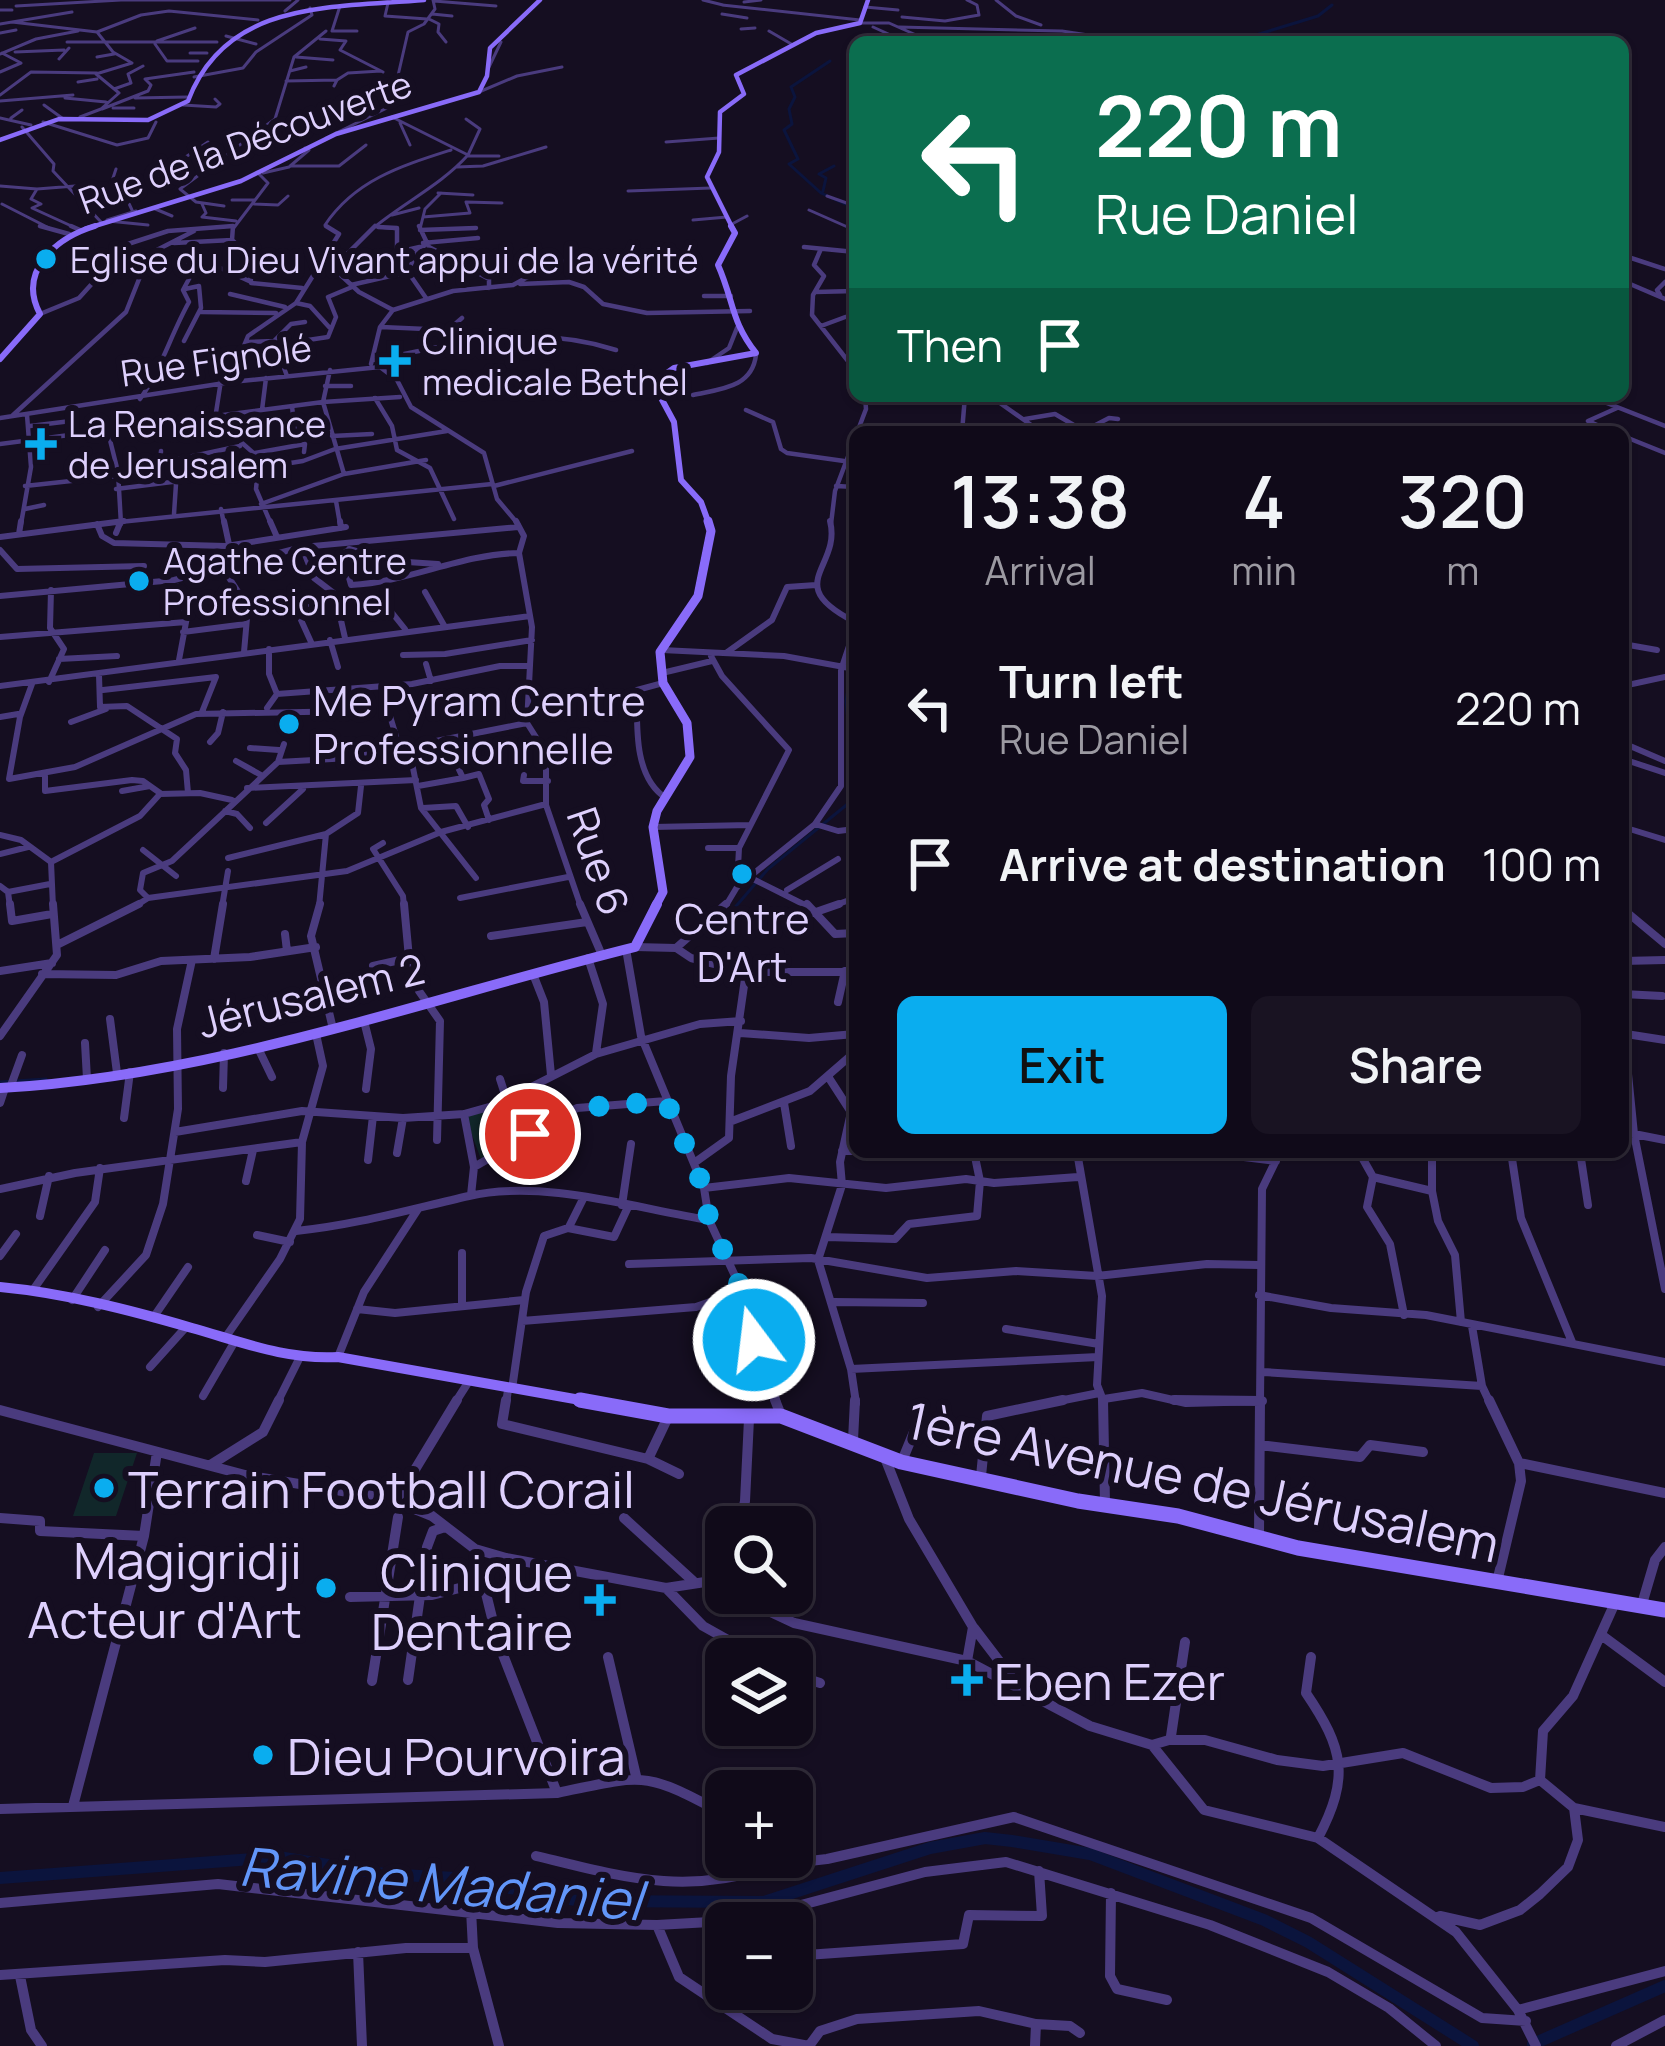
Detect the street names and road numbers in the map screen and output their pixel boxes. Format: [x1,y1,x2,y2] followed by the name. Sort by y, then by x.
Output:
[72,59,418,225] street label: Rue de la Découverte
[117,322,315,398] street label: Rue Fignolé
[554,799,644,923] street label: Rue 6
[192,939,430,1051] street label: Jérusalem 2
[900,1384,1506,1578] street label: 1ère Avenue de Jérusalem

